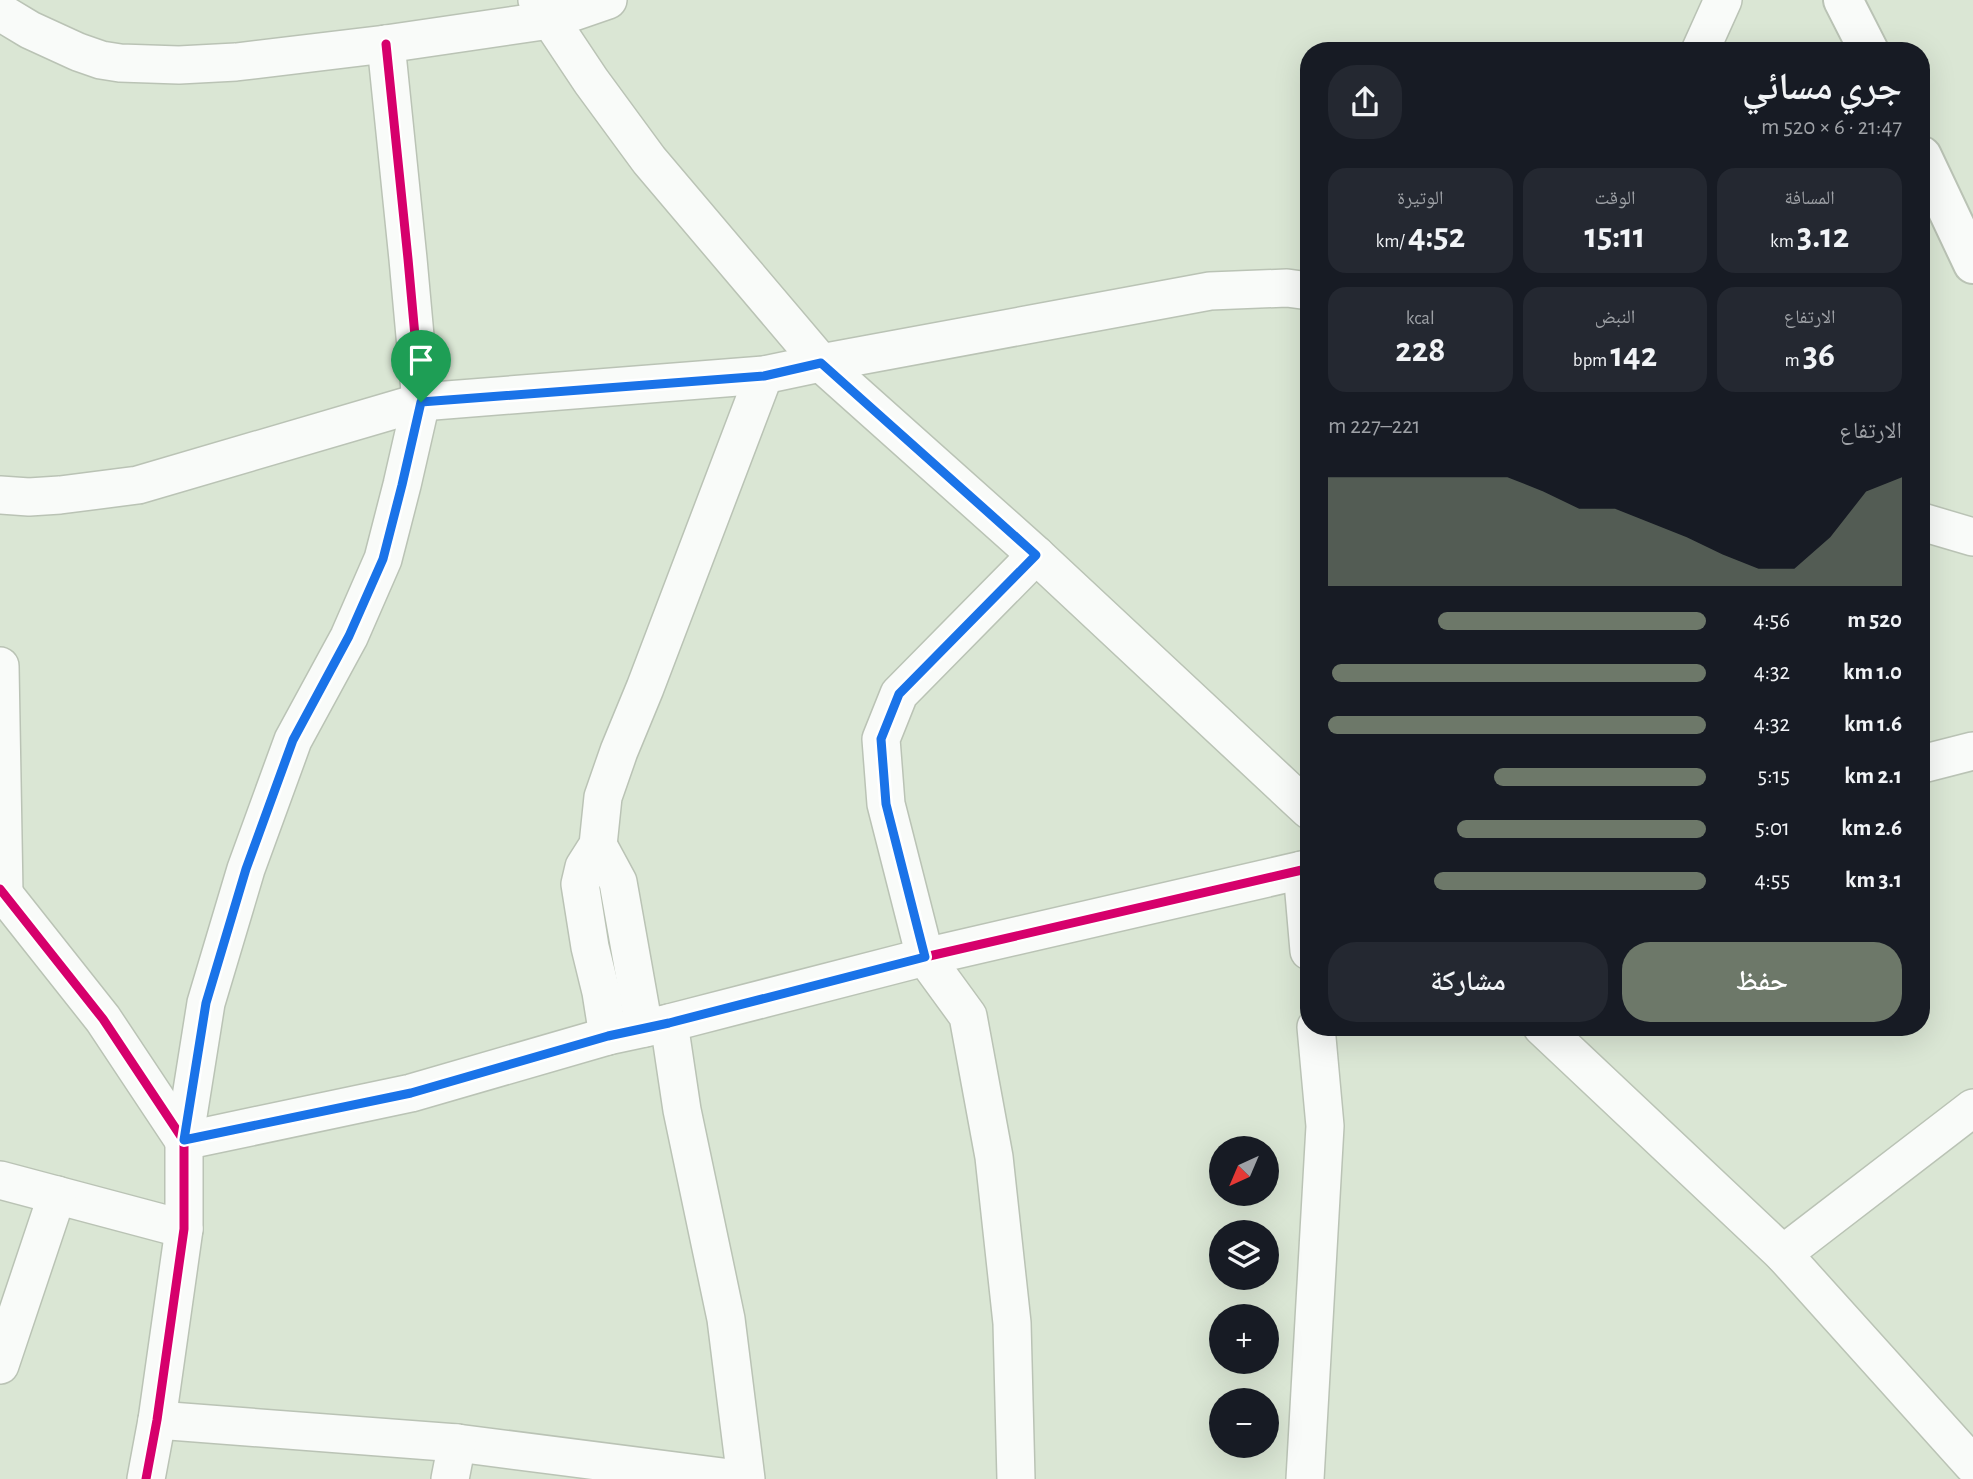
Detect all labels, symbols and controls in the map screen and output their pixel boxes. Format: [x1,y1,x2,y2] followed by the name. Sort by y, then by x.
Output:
[1328,65,1402,139] button: share
[1742,69,1902,107] text: جري مسائي
[1761,116,1902,139] text: 21:47 · 6 × 520 m
[1397,189,1443,208] text: الوتيرة
[1595,189,1635,208] text: الوقت
[1784,189,1835,208] text: المسافة
[1408,219,1465,254] text: 4:52
[1585,219,1645,254] text: 15:11
[1797,219,1849,254] text: 3.12
[1375,232,1408,251] text: /km
[1770,232,1797,251] text: km
[1595,308,1635,327] text: النبض
[1784,308,1836,327] text: الارتفاع
[1406,309,1435,328] text: kcal
[391,330,451,402] pin
[1395,333,1445,368] text: 228
[1610,338,1657,373] text: 142
[1803,338,1835,373] text: 36
[402,341,440,379] icon: arrive
[1573,351,1610,370] text: bpm
[1785,351,1803,370] text: m
[1328,415,1421,438] text: 221–227 m
[1839,420,1902,443] text: الارتفاع
[1753,609,1790,632] text: 4:56
[1847,609,1902,632] text: 520 m
[1754,661,1790,684] text: 4:32
[1843,661,1902,684] text: 1.0 km
[1754,713,1790,736] text: 4:32
[1844,713,1902,736] text: 1.6 km
[1758,765,1790,788] text: 5:15
[1844,765,1902,788] text: 2.1 km
[1755,817,1790,840] text: 5:01
[1841,817,1902,840] text: 2.6 km
[1754,869,1790,892] text: 4:55
[1845,869,1902,892] text: 3.1 km
[1328,942,1608,1022] button: مشاركة
[1622,942,1902,1022] button: حفظ
[1209,1136,1279,1206] north arrow
[1209,1136,1279,1458] map controls
[1209,1220,1279,1290] button: layers
[1209,1304,1279,1374] button: +
[1209,1388,1279,1458] button: −

